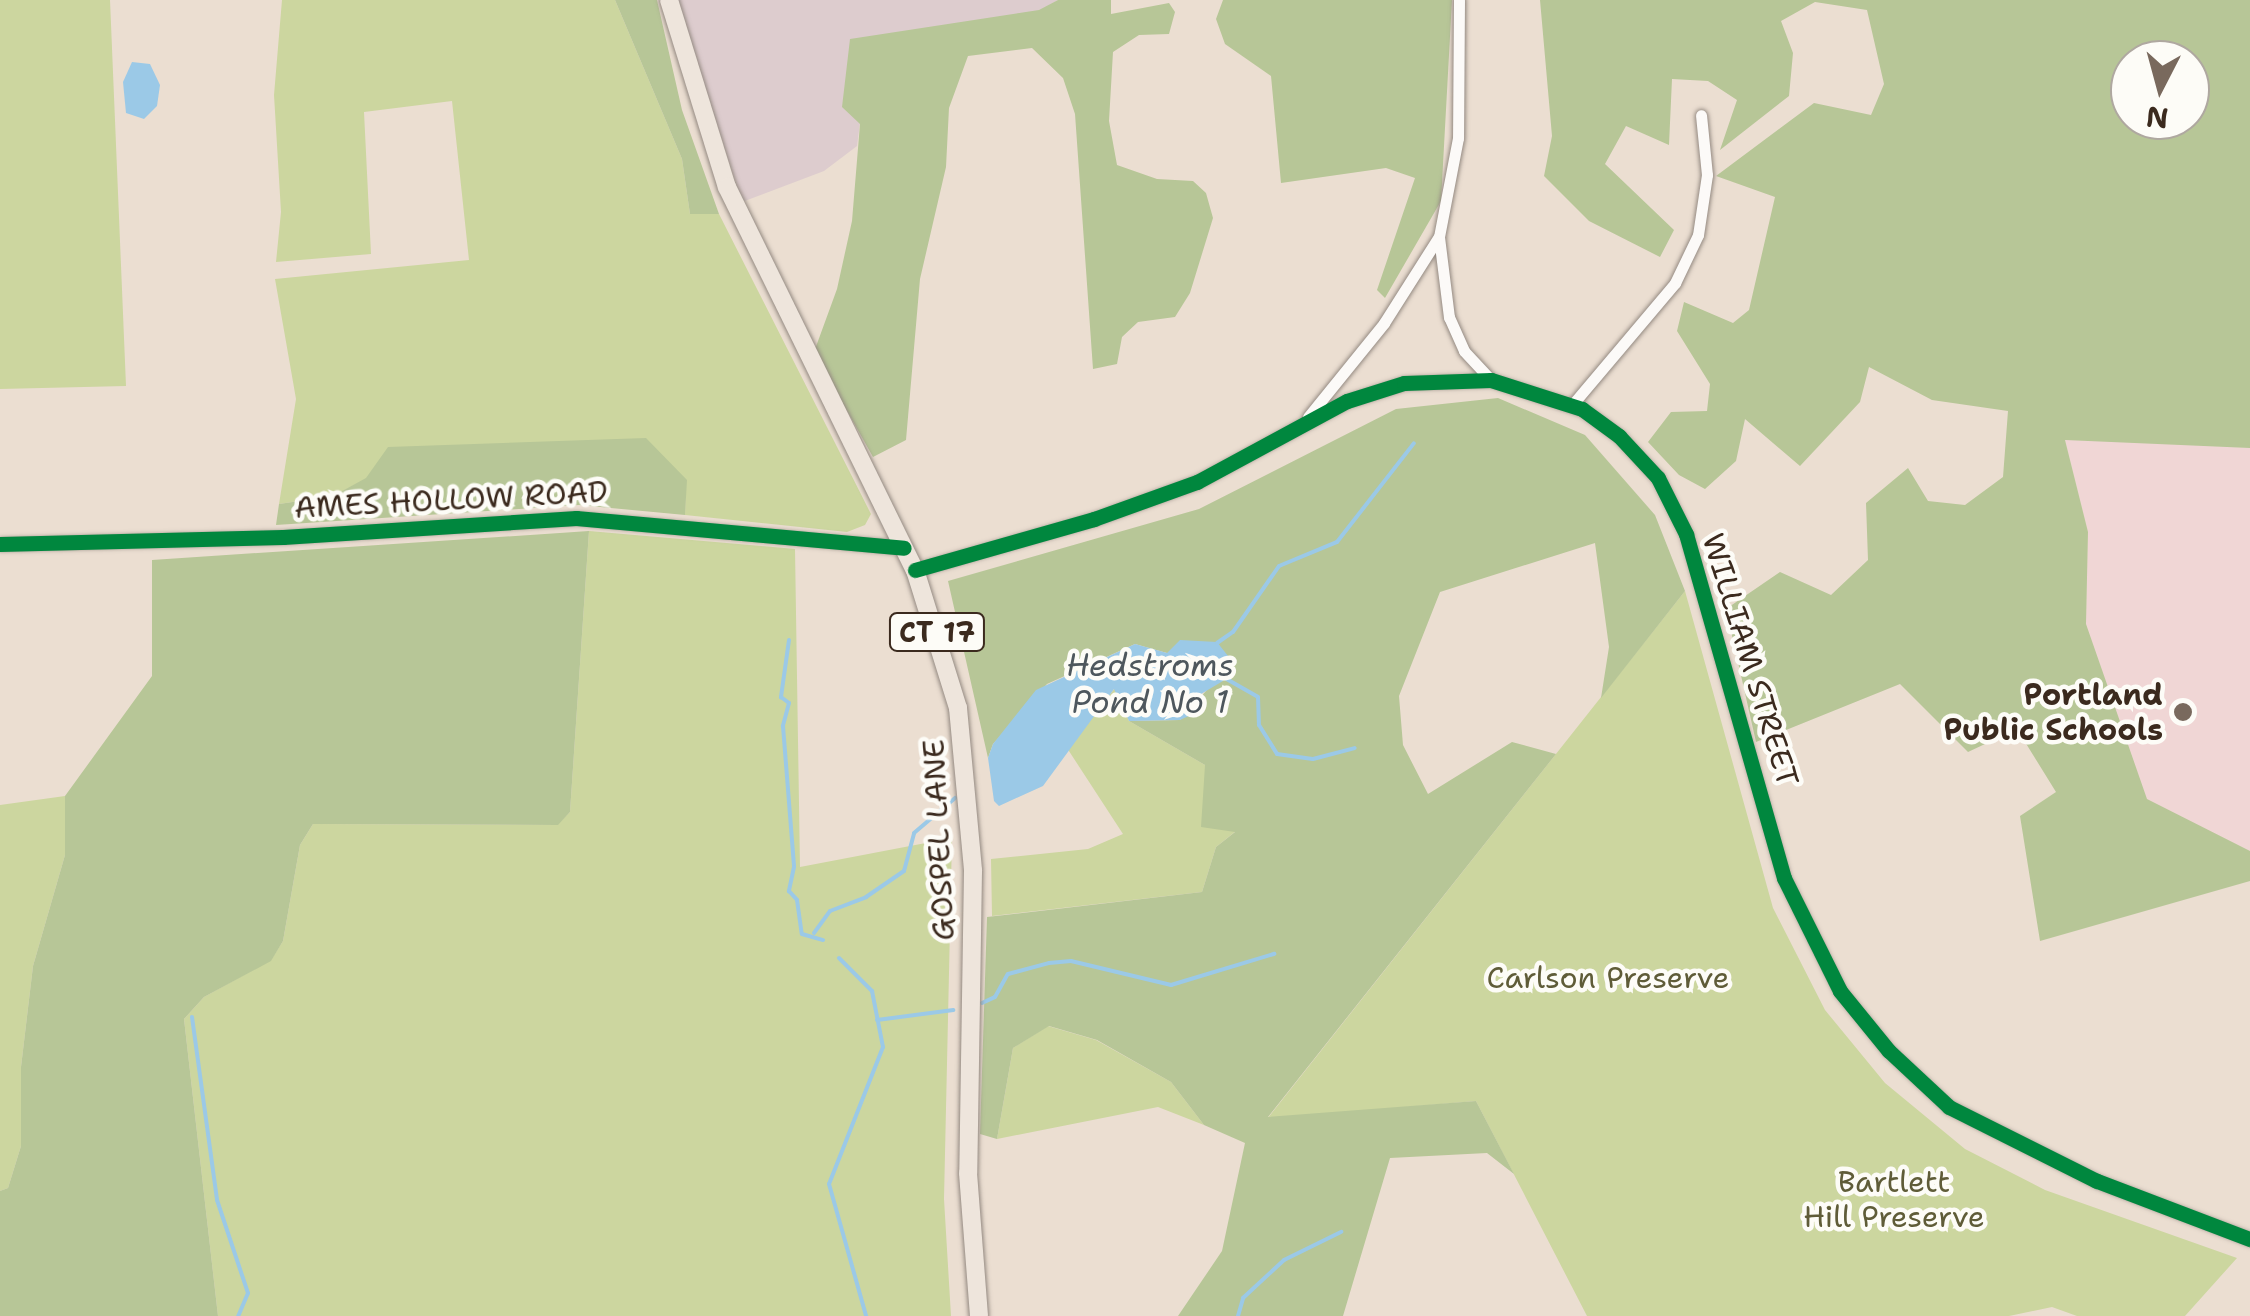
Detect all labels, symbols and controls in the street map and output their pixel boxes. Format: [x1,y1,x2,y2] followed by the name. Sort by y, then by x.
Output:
[2110,40,2210,140] north arrow
[2144,98,2170,138] text: N
[293,474,609,526] street label: AMES HOLLOW ROAD
[1694,529,1806,791] street label: WILLIAM STREET
[887,609,987,655] road number: CT 17
[1066,647,1234,722] water label: Hedstroms Pond No 1
[1943,677,2163,748] place label: Portland Public Schools
[2172,701,2194,723] marker: Portland Public Schools
[916,738,962,942] street label: GOSPEL LANE
[1486,960,1730,996] park label: Carlson Preserve
[1803,1164,1985,1234] park label: Bartlett Hill Preserve

